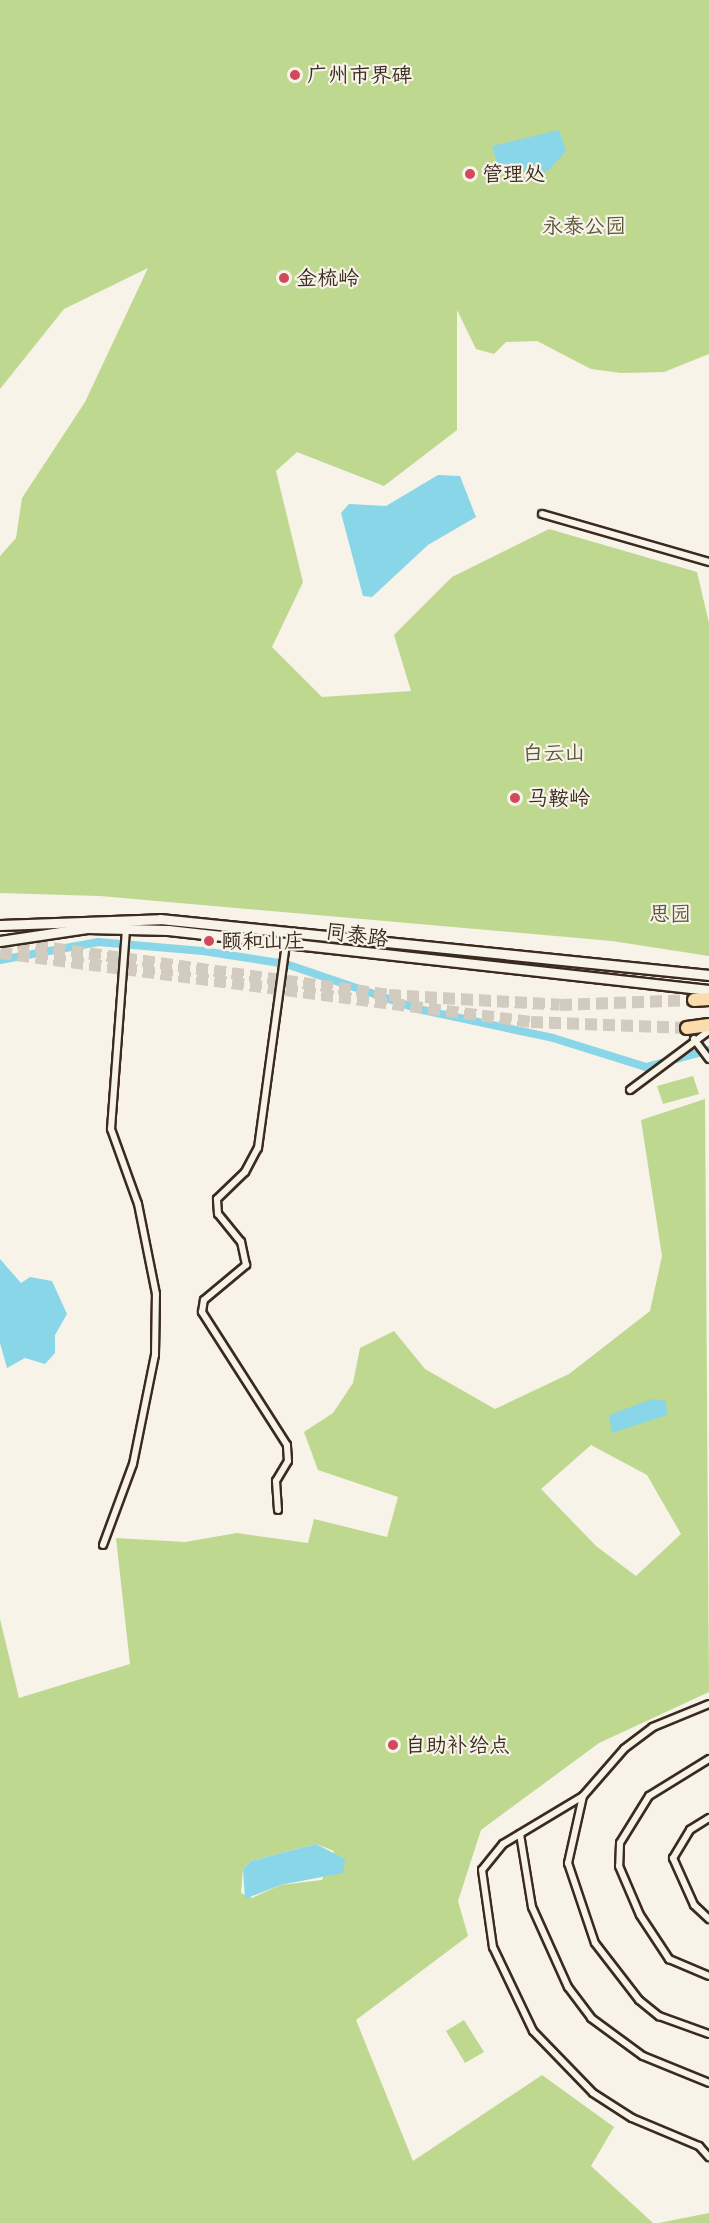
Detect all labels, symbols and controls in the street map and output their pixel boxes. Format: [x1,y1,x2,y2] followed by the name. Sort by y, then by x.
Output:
[307,62,412,88] place label: 广州市界碑
[288,68,302,82] marker: 广州市界碑
[482,161,545,187] place label: 管理处
[463,167,477,181] marker: 管理处
[542,213,626,239] park label: 永泰公园
[296,265,359,291] place label: 金梳岭
[277,271,291,285] marker: 金梳岭
[523,740,585,766] park label: 白云山
[527,785,590,811] place label: 马鞍岭
[508,791,522,805] marker: 马鞍岭
[649,901,691,927] park label: 思园
[324,918,390,952] street label: 同泰路
[221,928,305,954] place label: 颐和山庄
[202,934,216,948] marker: 颐和山庄
[405,1732,510,1758] place label: 自助补给点
[386,1738,400,1752] marker: 自助补给点

